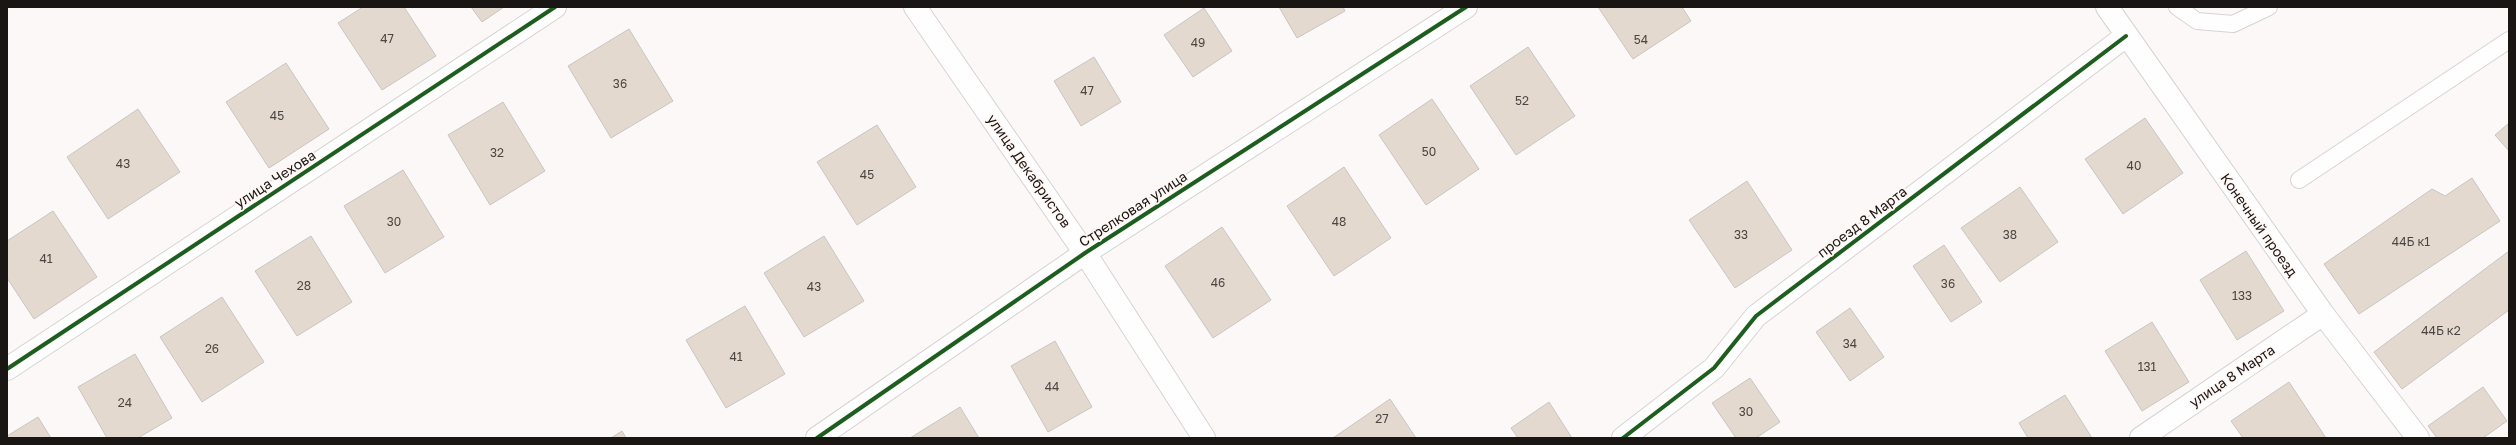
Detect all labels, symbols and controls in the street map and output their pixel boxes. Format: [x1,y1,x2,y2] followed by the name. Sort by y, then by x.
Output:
[380,31,394,46] house number: 47
[1634,32,1648,47] house number: 54
[1191,35,1205,50] house number: 49
[613,76,627,91] house number: 36
[1080,83,1094,98] house number: 47
[1515,93,1529,108] house number: 52
[270,108,284,123] house number: 45
[984,111,1075,231] street label: улица Декабристов
[1422,144,1436,159] house number: 50
[490,145,504,160] house number: 32
[231,146,319,211] street label: улица Чехова
[116,156,130,171] house number: 43
[2127,158,2141,173] house number: 40
[860,167,874,182] house number: 45
[1075,167,1190,250] street label: Стрелковая улица
[2217,170,2302,280] street label: Конечный проезд
[1814,182,1910,261] street label: проезд 8 Марта
[387,214,401,229] house number: 30
[1332,214,1346,229] house number: 48
[1734,227,1748,242] house number: 33
[2003,227,2017,242] house number: 38
[2392,234,2430,249] house number: 44Б к1
[39,251,53,266] house number: 41
[1211,275,1225,290] house number: 46
[1941,276,1955,291] house number: 36
[297,278,311,293] house number: 28
[807,279,821,294] house number: 43
[2232,288,2252,303] house number: 133
[2421,323,2461,338] house number: 44Б к2
[1843,336,1857,351] house number: 34
[205,341,219,356] house number: 26
[2186,341,2278,410] street label: улица 8 Марта
[729,349,743,364] house number: 41
[2138,359,2157,374] house number: 131
[1045,379,1059,394] house number: 44
[118,395,132,410] house number: 24
[1739,404,1753,419] house number: 30
[1375,411,1389,426] house number: 27

